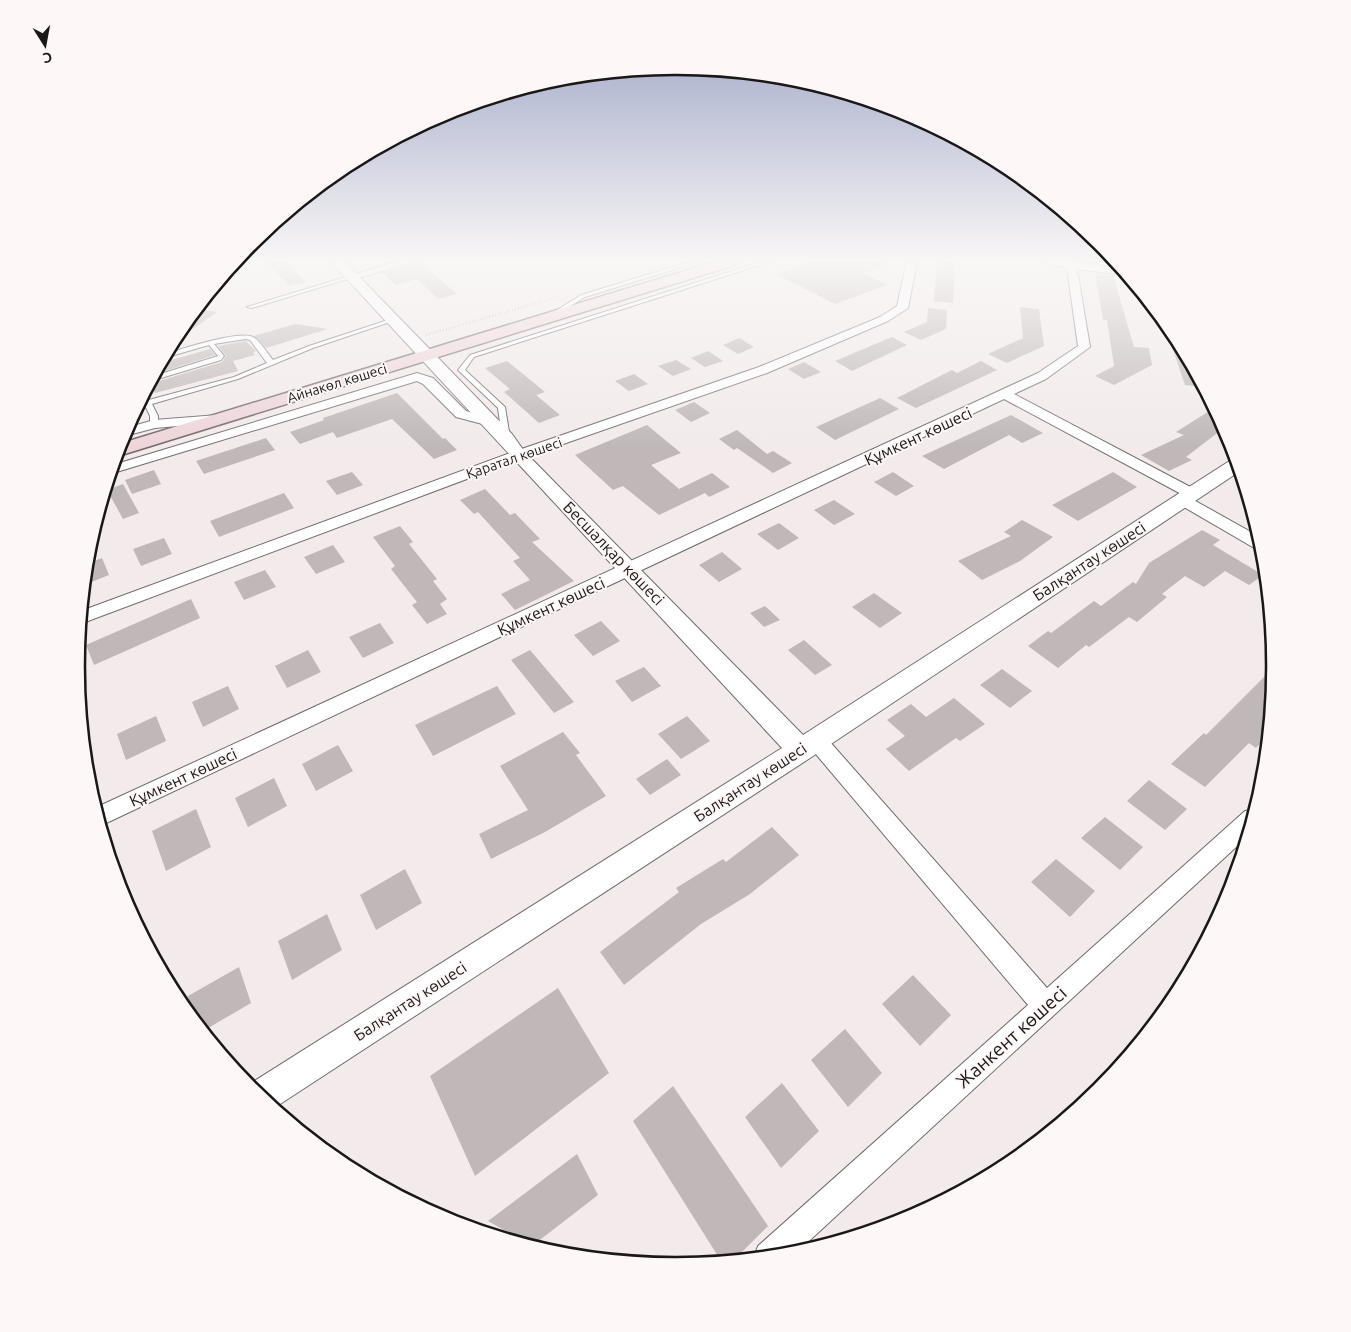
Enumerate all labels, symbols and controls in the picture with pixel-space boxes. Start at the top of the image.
north arrow [20,20,70,70]
text: С [42,49,53,66]
street label: Айнакөл көшесі [285,360,389,406]
street label: Құмкент көшесі [861,403,975,469]
street label: Қаратал көшесі [464,434,564,482]
street label: Бесшалқар көшесі [560,497,668,609]
street label: Балқантау көшесі [1029,518,1149,604]
street label: Құмкент көшесі [494,573,608,639]
street label: Балқантау көшесі [690,739,810,825]
street label: Құмкент көшесі [126,744,240,810]
street label: Балқантау көшесі [350,958,470,1044]
street label: Жанкент көшесі [951,982,1071,1092]

